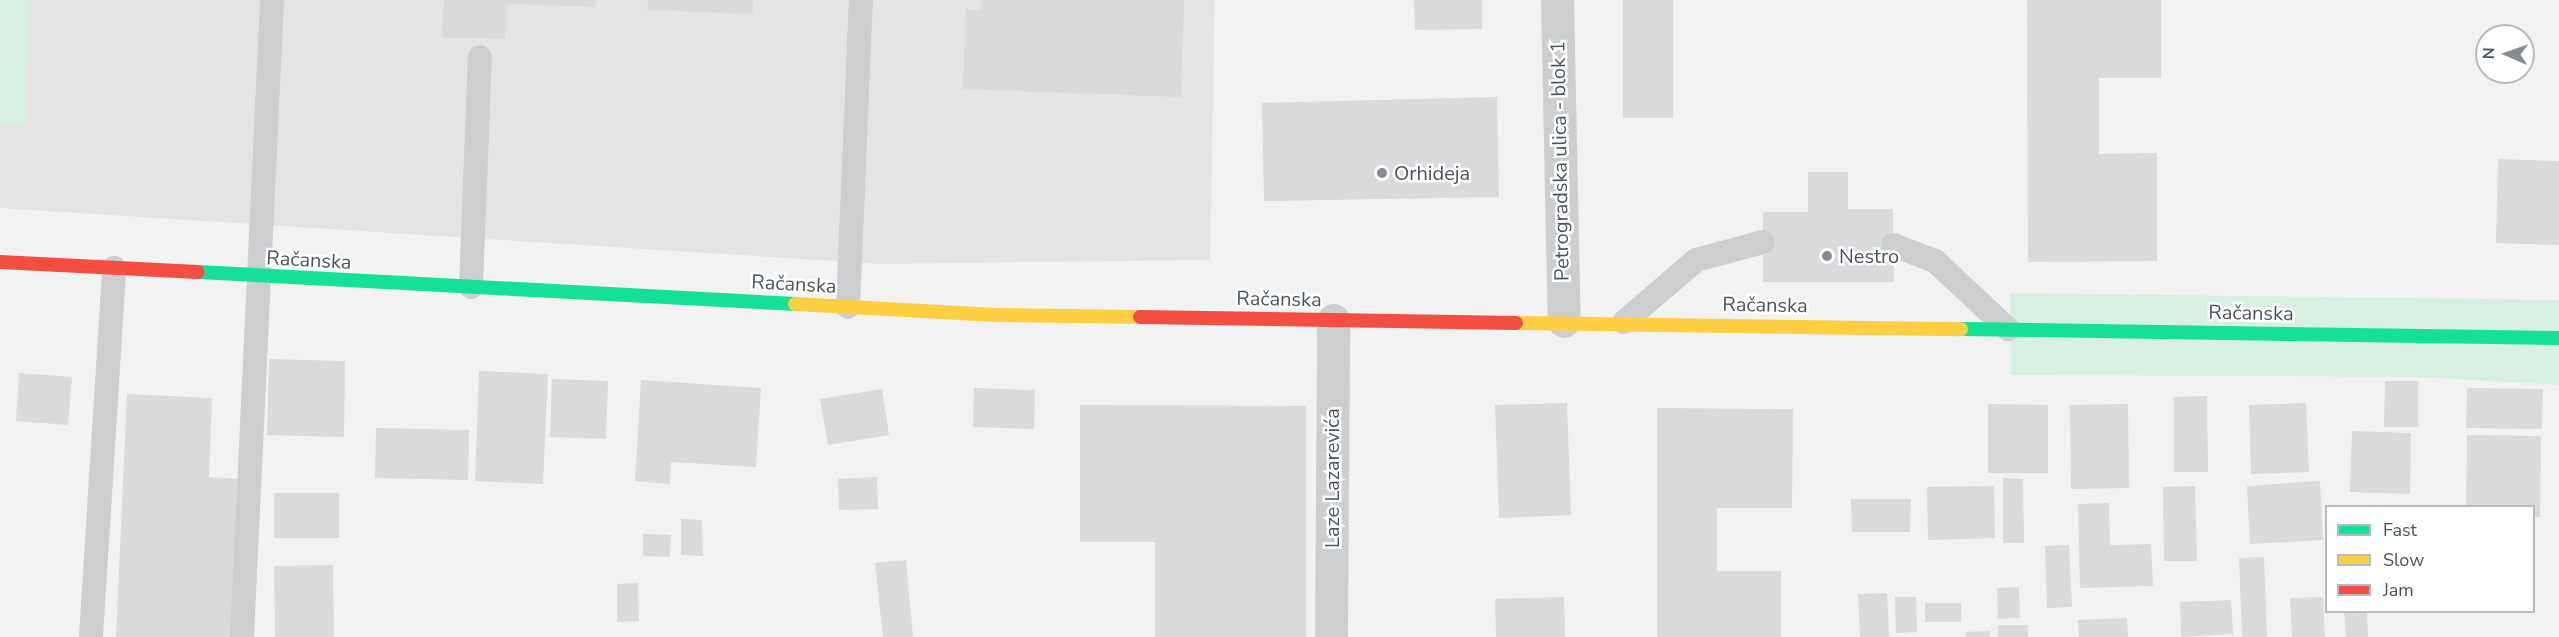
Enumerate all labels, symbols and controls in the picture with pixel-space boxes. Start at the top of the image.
north arrow [2475,24,2535,84]
street label: Petrogradska ulica - blok 1 [1546,41,1574,281]
text: N [2478,47,2500,60]
place label: Orhideja [1394,161,1470,185]
marker: Orhideja [1375,166,1389,180]
place label: Nestro [1839,244,1899,268]
street label: Račanska [266,246,352,274]
marker: Nestro [1820,249,1834,263]
street label: Račanska [751,270,837,298]
street label: Račanska [1236,286,1322,312]
street label: Račanska [1722,292,1808,318]
street label: Račanska [2208,300,2294,326]
street label: Laze Lazarevića [1320,408,1344,548]
legend [2325,505,2535,613]
text: Fast [2383,518,2417,542]
text: Slow [2383,548,2424,572]
text: Jam [2383,578,2414,602]

